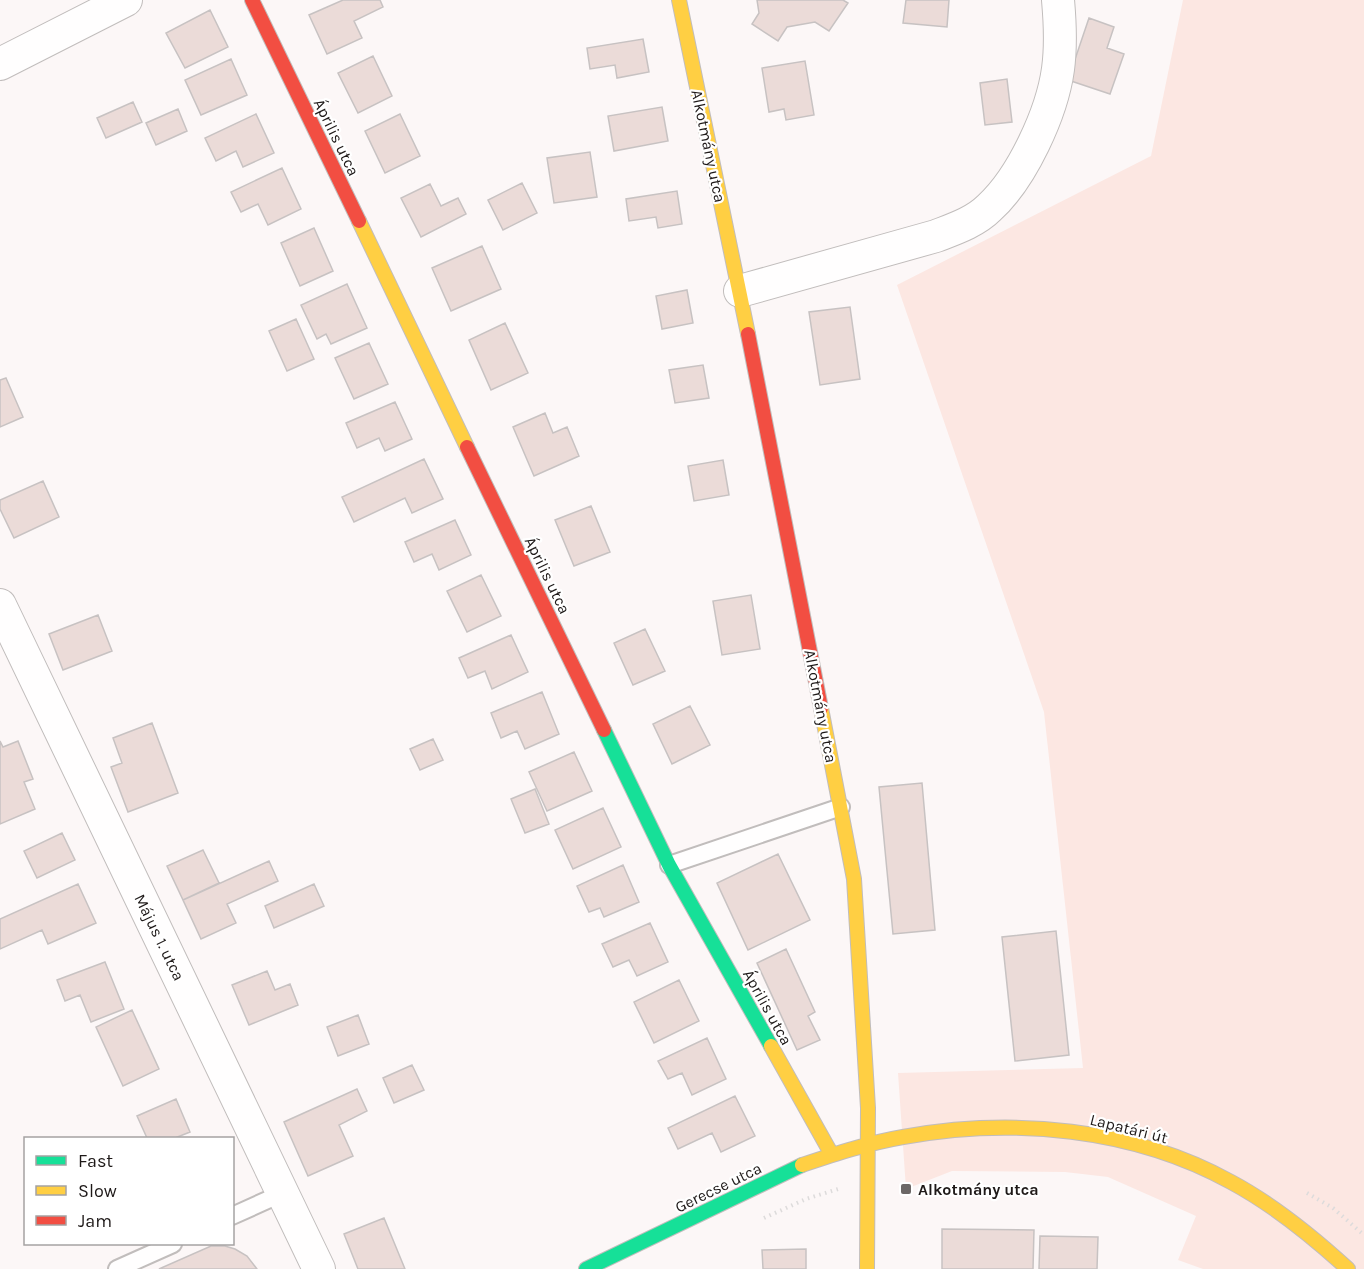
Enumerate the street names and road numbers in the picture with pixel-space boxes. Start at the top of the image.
street label: Alkotmány utca [687,88,730,204]
street label: Április utca [310,96,363,179]
street label: Április utca [521,534,574,617]
street label: Alkotmány utca [800,648,841,764]
street label: Május 1. utca [130,891,189,984]
street label: Április utca [739,966,796,1048]
street label: Lapatári út [1088,1110,1170,1147]
street label: Gerecse utca [672,1158,765,1217]

